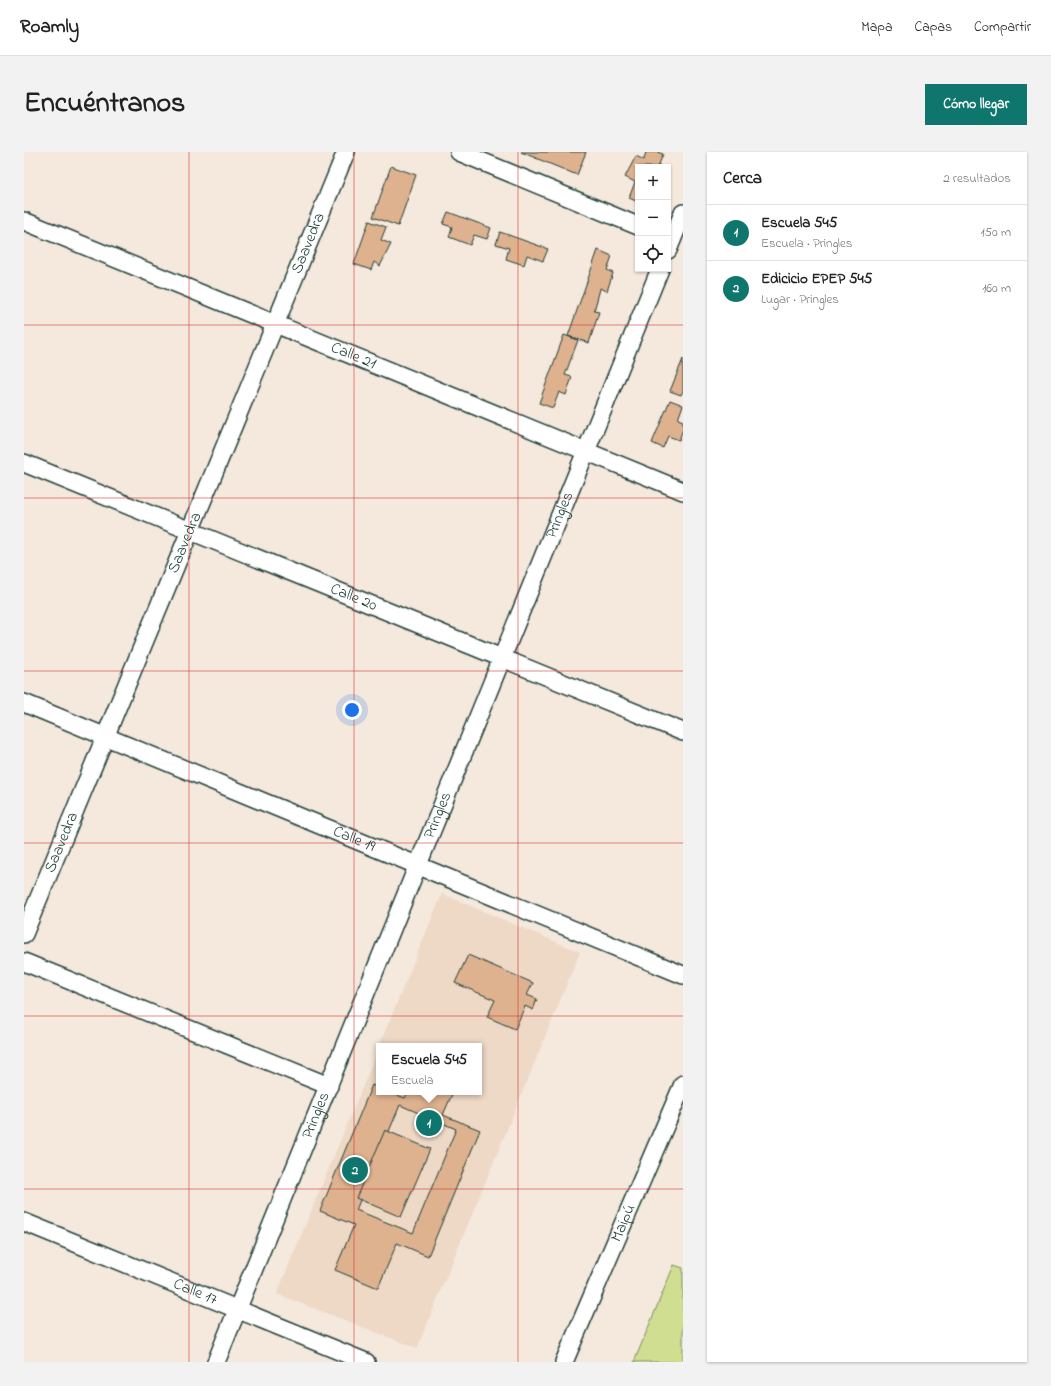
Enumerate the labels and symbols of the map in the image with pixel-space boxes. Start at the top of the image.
street label: Saavedra [285,209,332,277]
street label: Calle 21 [327,336,380,376]
street label: Pringles [540,488,580,542]
street label: Saavedra [162,509,208,577]
street label: Calle 20 [326,577,381,618]
your location [342,700,362,720]
street label: Pringles [418,788,458,842]
street label: Saavedra [38,808,85,877]
street label: Calle 19 [329,820,379,859]
street label: Pringles [296,1089,336,1143]
pin: 1 [416,1108,442,1138]
pin: 2 [342,1155,368,1185]
street label: Maipú [605,1200,642,1246]
street label: Calle 17 [170,1272,221,1312]

